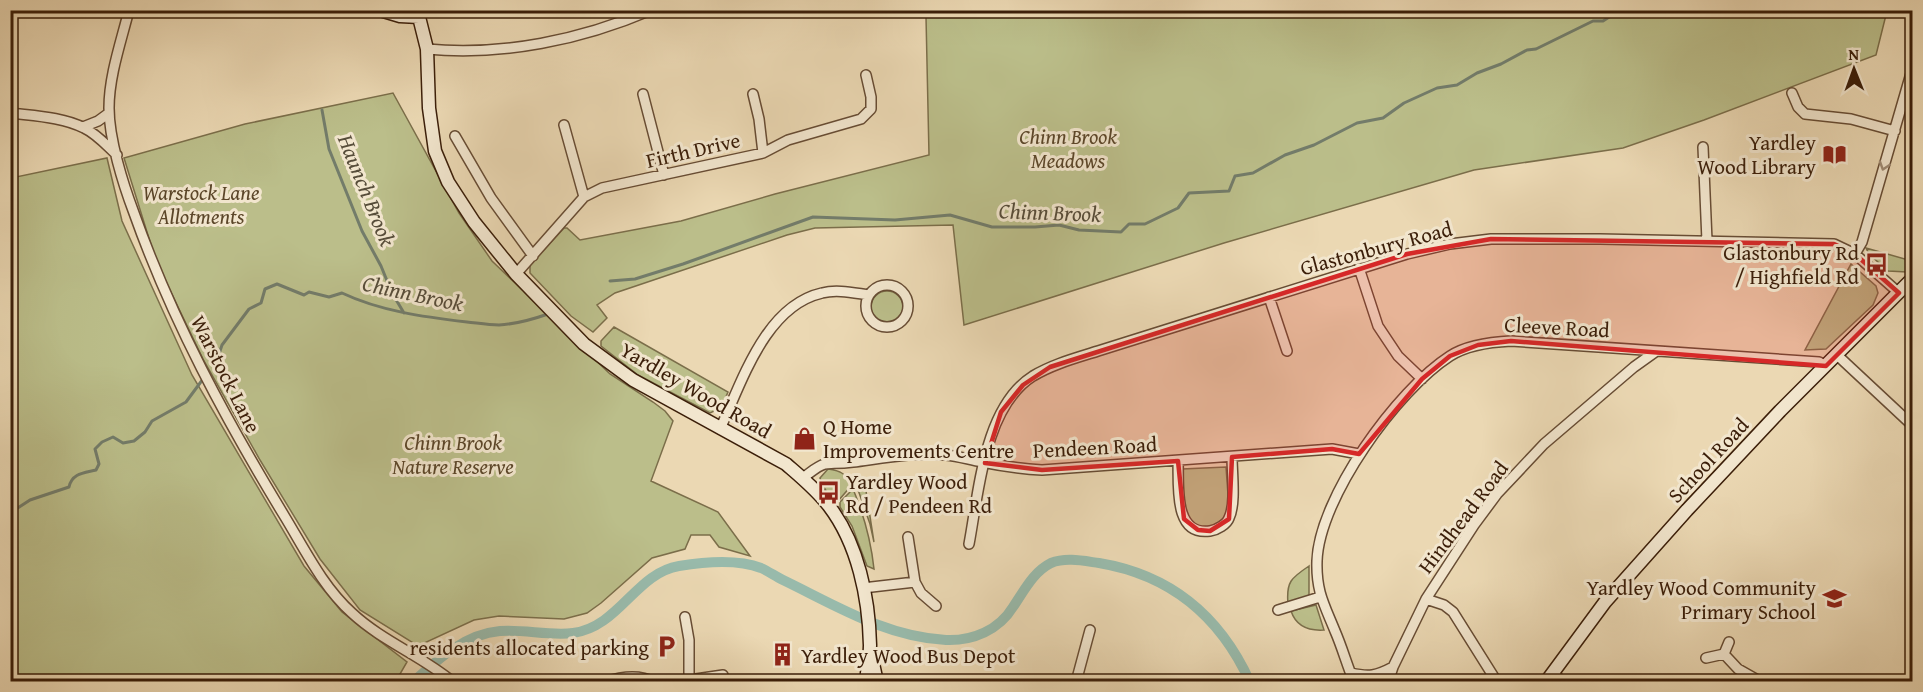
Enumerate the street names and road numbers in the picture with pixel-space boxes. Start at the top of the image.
street label: Firth Drive [643,124,743,176]
street label: Glastonbury Road [1296,213,1456,283]
street label: Cleeve Road [1504,309,1611,345]
street label: Warstock Lane [183,310,269,438]
street label: Yardley Wood Road [615,334,778,446]
street label: School Road [1660,410,1756,510]
street label: Pendeen Road [1032,428,1159,466]
street label: Hindhead Road [1410,453,1516,580]

